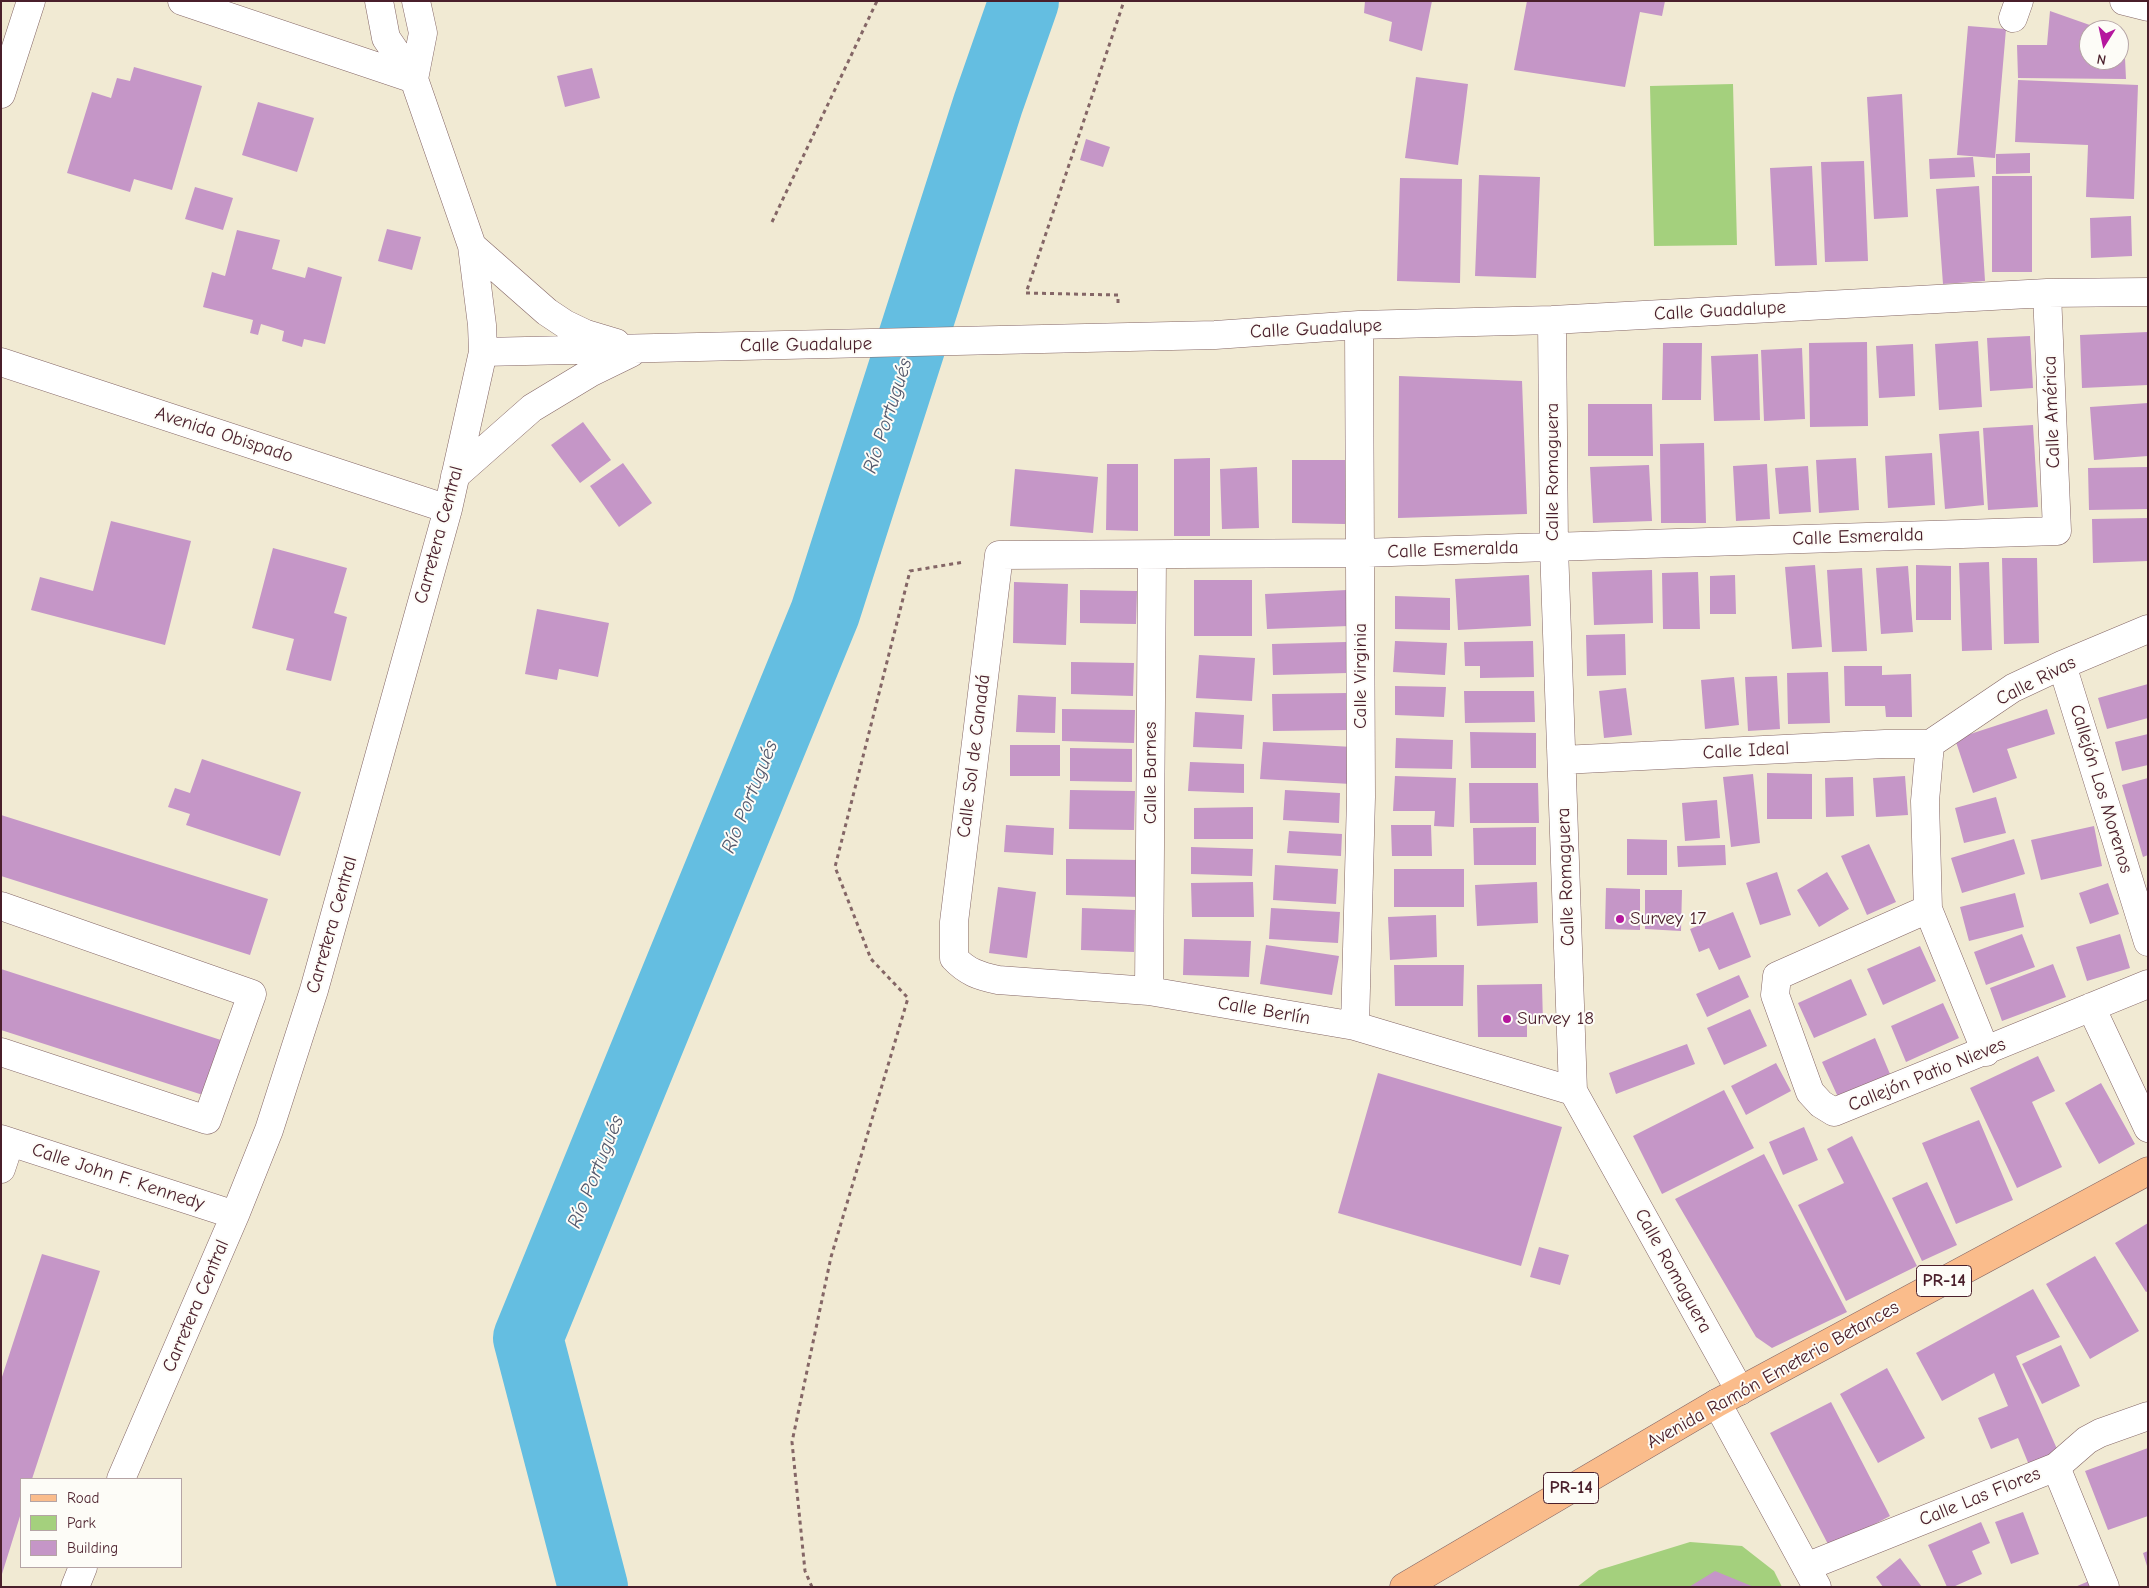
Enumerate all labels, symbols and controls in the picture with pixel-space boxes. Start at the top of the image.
north arrow [2079,20,2129,70]
text: N [2096,50,2107,68]
street label: Calle Guadalupe [1653,296,1787,326]
street label: Calle Guadalupe [1249,314,1383,344]
street label: Calle Guadalupe [740,332,872,358]
street label: Calle América [2039,355,2065,469]
water label: Río Portugués [858,356,918,476]
street label: Avenida Obispado [152,402,296,468]
street label: Calle Romaguera [1542,403,1564,541]
street label: Carretera Central [410,464,468,606]
street label: Calle Esmeralda [1792,523,1924,551]
street label: Calle Esmeralda [1387,536,1519,564]
street label: Calle Virginia [1350,623,1372,729]
street label: Calle Rivas [1992,651,2080,711]
street label: Calle Sol de Canadá [953,673,995,839]
street label: Callejón Los Morenos [2065,702,2137,876]
street label: Calle Barnes [1140,722,1162,824]
water label: Río Portugués [717,737,783,857]
street label: Calle Ideal [1702,737,1790,765]
street label: Calle Romaguera [1552,807,1580,947]
street label: Carretera Central [302,854,362,996]
place label: Survey 17 [1630,908,1706,930]
marker: Survey 17 [1614,913,1626,925]
street label: Calle Berlín [1216,992,1312,1030]
place label: Survey 18 [1517,1008,1594,1030]
marker: Survey 18 [1501,1013,1513,1025]
street label: Callejón Patio Nieves [1845,1033,2009,1117]
water label: Río Portugués [563,1112,629,1232]
street label: Calle John F. Kennedy [29,1138,207,1216]
street label: Calle Romaguera [1629,1205,1717,1337]
street label: Carretera Central [158,1236,234,1376]
road number: PR-14 [1916,1266,1972,1296]
street label: Avenida Ramón Emeterio Betances [1643,1296,1903,1454]
street label: Calle Las Flores [1916,1462,2044,1532]
road number: PR-14 [1544,1472,1598,1504]
legend [20,1478,182,1568]
text: Road [67,1489,99,1507]
text: Park [67,1514,96,1532]
text: Building [67,1539,118,1557]

